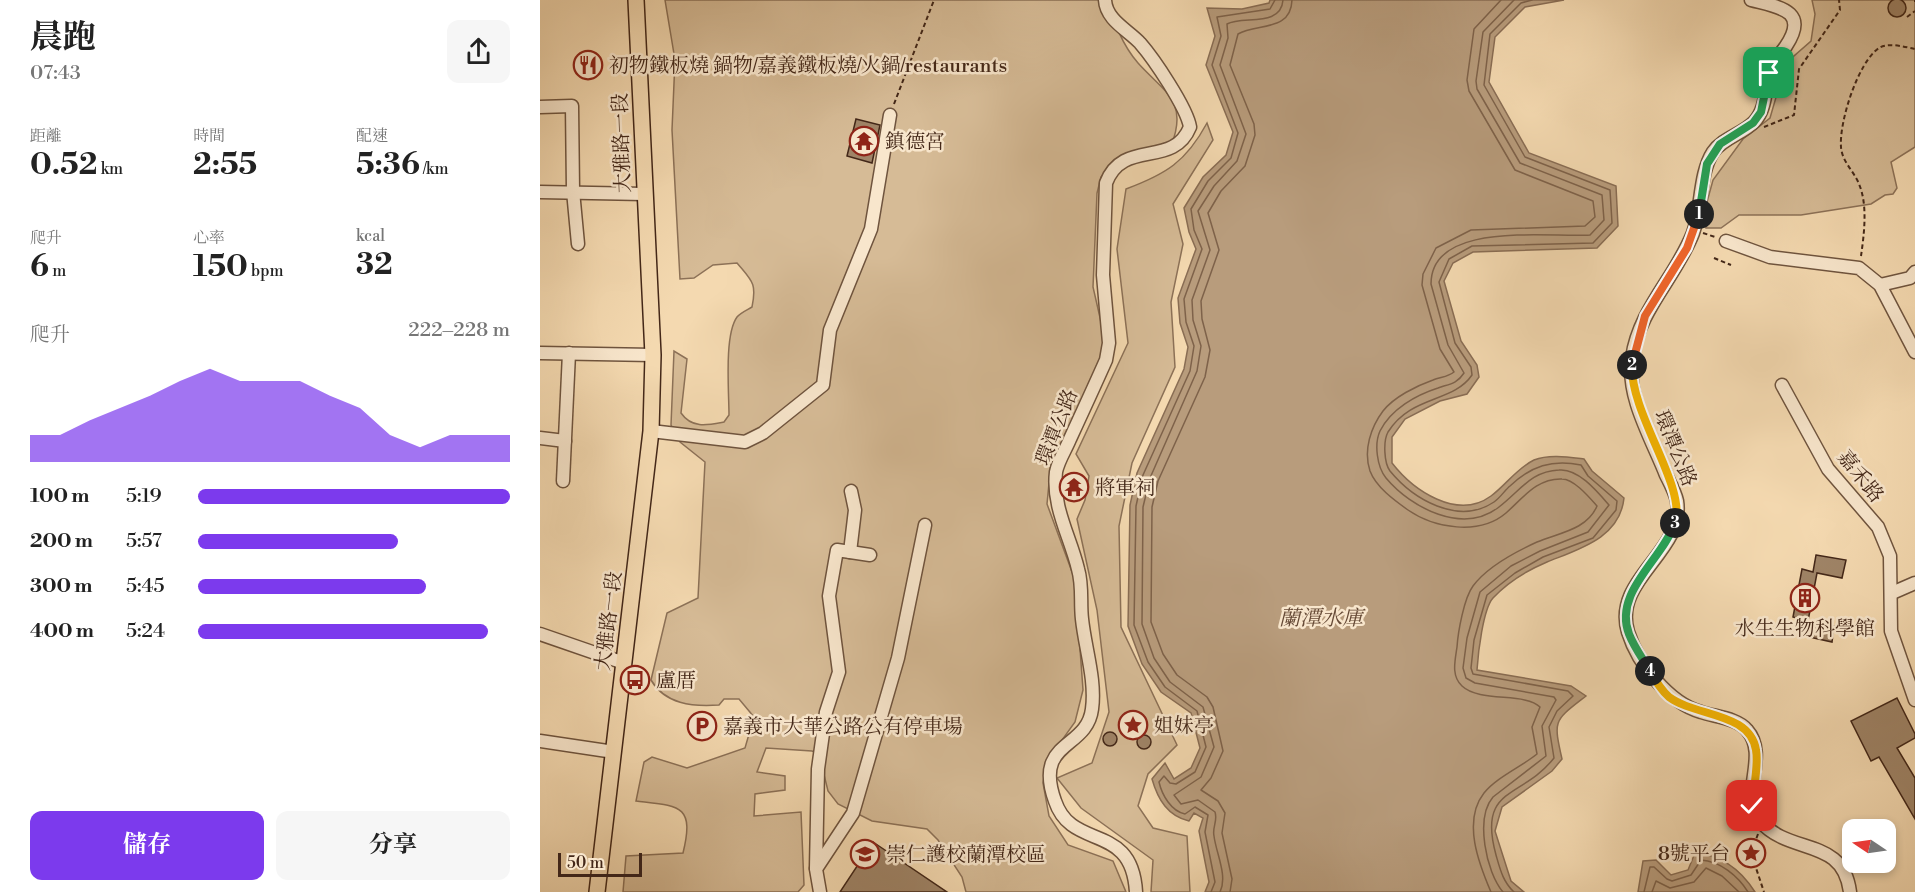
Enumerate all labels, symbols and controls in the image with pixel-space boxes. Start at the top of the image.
text: 晨跑 [30,18,96,59]
button: share [447,20,510,83]
pin [1743,47,1794,98]
restaurant icon: 初物鐵板燒 鍋物/嘉義鐵板燒/火鍋/restaurants [572,49,604,81]
place label: 初物鐵板燒 鍋物/嘉義鐵板燒/火鍋/restaurants [609,54,1007,79]
icon: arrive [1752,56,1785,89]
text: 07:43 [30,61,81,86]
street label: 大雅路一段 [608,93,637,193]
temple icon: 鎮德宮 [848,125,880,157]
text: 距離 [30,126,62,146]
text: 時間 [193,126,225,146]
text: 配速 [356,126,388,146]
place label: 鎮德宮 [885,130,945,155]
text: 0.52 [30,146,97,184]
text: 2:55 [193,146,257,184]
text: 5:36 [356,146,420,184]
text: km [97,159,123,179]
text: /km [420,159,449,179]
pin: 1 [1684,199,1714,229]
text: 1 [1695,204,1703,224]
text: kcal [356,226,385,246]
text: 爬升 [30,228,62,248]
text: 心率 [193,228,225,248]
text: 32 [356,246,393,284]
text: 6 [30,248,49,286]
text: 150 [193,248,248,286]
text: m [49,261,66,281]
text: bpm [248,261,284,281]
text: 222–228 m [408,318,510,343]
text: 爬升 [30,323,70,348]
pin: 2 [1617,350,1647,380]
text: 2 [1627,355,1637,375]
street label: 環潭公路 [1031,386,1084,469]
street label: 環潭公路 [1648,407,1701,490]
street label: 嘉禾路 [1831,446,1888,508]
temple icon: 將軍祠 [1058,471,1090,503]
place label: 將軍祠 [1095,476,1155,501]
text: 100 m [30,484,89,509]
text: 5:19 [126,484,162,509]
pin: 3 [1660,508,1690,538]
text: 3 [1670,513,1680,533]
text: 200 m [30,529,93,554]
text: 5:57 [126,529,162,554]
street label: 大雅路一段 [591,570,628,672]
text: 300 m [30,574,93,599]
text: 5:45 [126,574,164,599]
building icon: 水生生物科學館 [1789,582,1821,614]
water label: 蘭潭水庫 [1279,606,1366,632]
place label: 水生生物科學館 [1735,617,1875,642]
text: 400 m [30,619,94,644]
text: 5:24 [126,619,165,644]
pin: 4 [1635,656,1665,686]
text: 4 [1645,661,1655,681]
bus stop icon: 盧厝 [619,664,651,696]
place label: 盧厝 [656,669,696,694]
place icon: 姐妹亭 [1117,709,1149,741]
parking icon: 嘉義市大華公路公有停車場 [686,710,718,742]
place label: 姐妹亭 [1154,714,1214,739]
place label: 嘉義市大華公路公有停車場 [723,715,963,740]
pin [1726,780,1777,831]
icon: check [1735,789,1768,822]
button: 儲存 [30,811,264,880]
button: 分享 [276,811,510,880]
north arrow [1842,819,1896,873]
map controls [1842,819,1896,873]
place icon: 8號平台 [1735,837,1767,869]
school or university icon: 崇仁護校蘭潭校區 [849,838,881,870]
place label: 8號平台 [1658,842,1730,867]
place label: 崇仁護校蘭潭校區 [886,843,1046,868]
scale bar [558,850,642,878]
text: 50 m [567,853,604,873]

